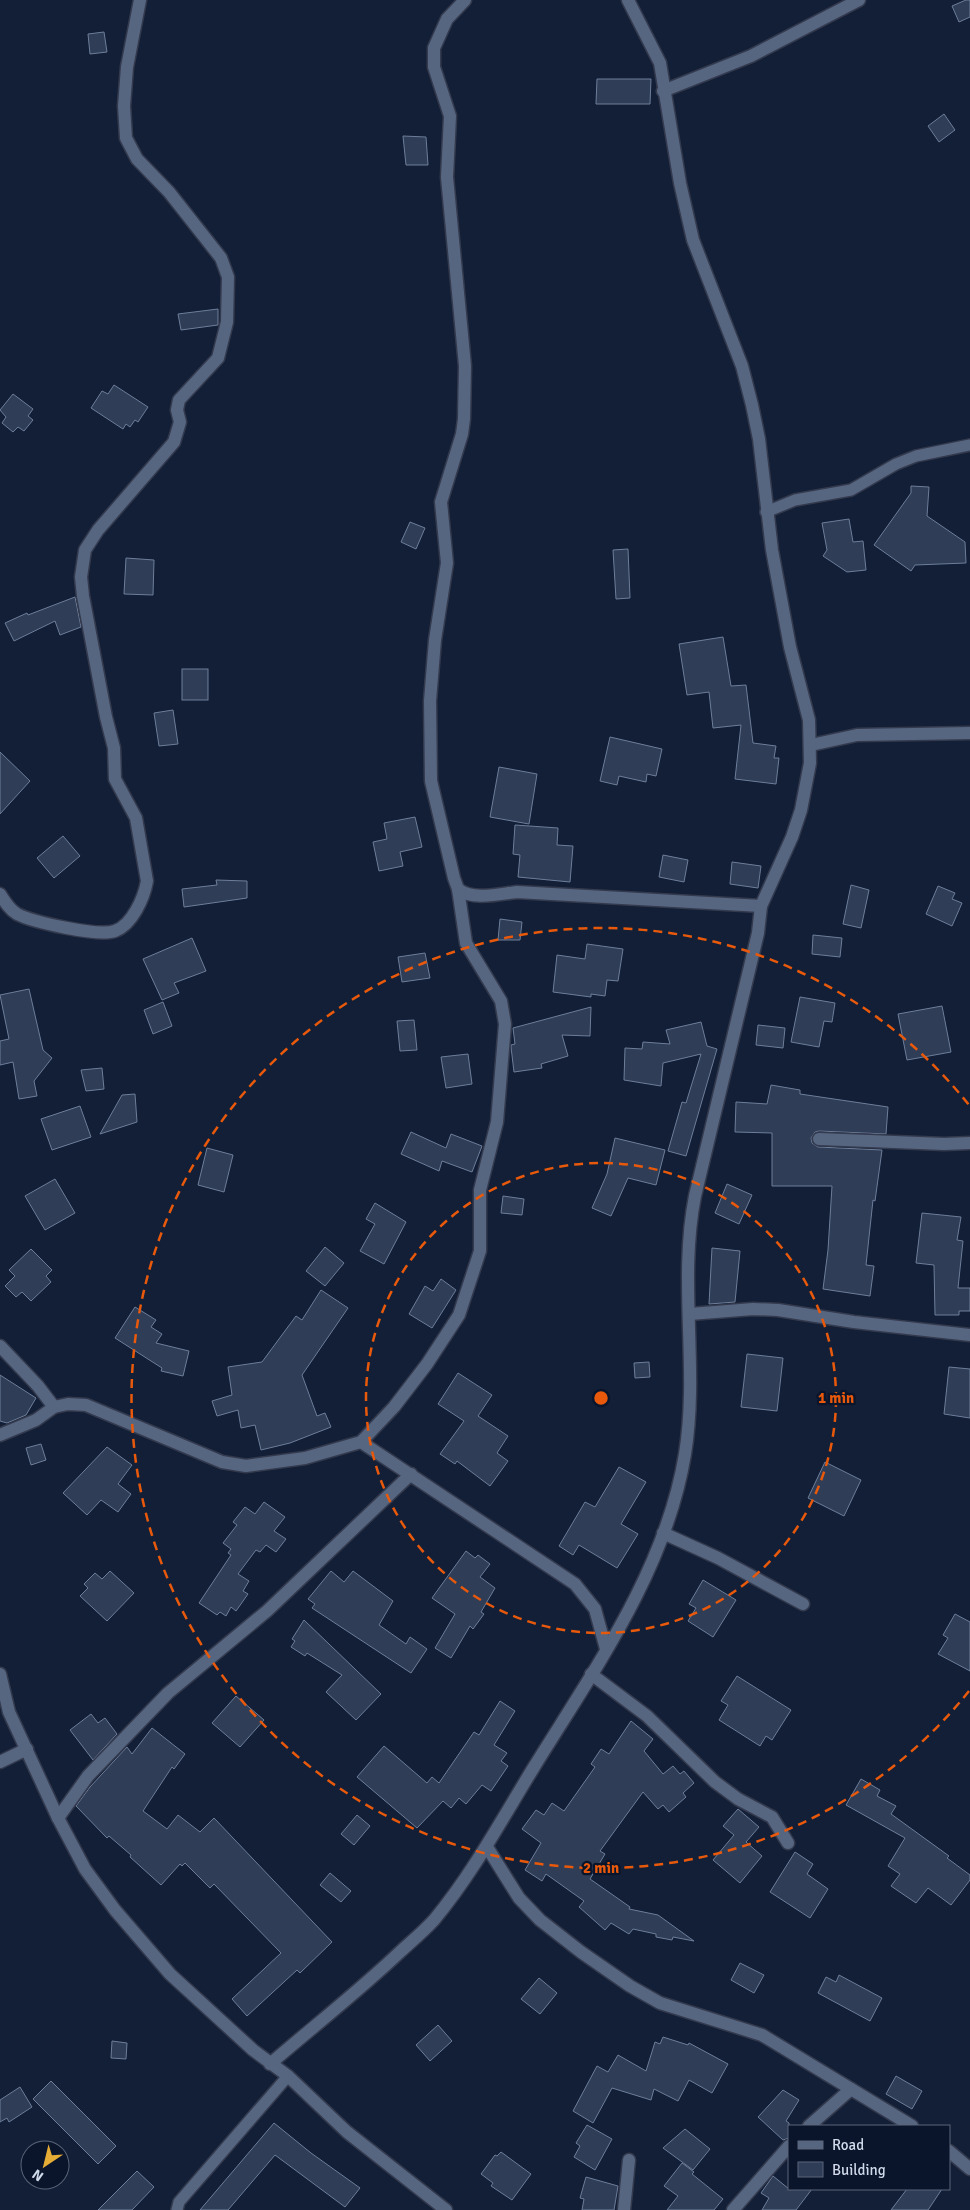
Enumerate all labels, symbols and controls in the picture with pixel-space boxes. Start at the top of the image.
centre of rings [592,1389,610,1407]
text: 1 min [818,1389,854,1407]
text: 2 min [583,1859,619,1877]
legend [788,2125,950,2190]
text: Road [832,2136,864,2154]
north arrow [20,2140,70,2190]
text: Building [832,2161,886,2179]
text: N [29,2165,47,2185]

